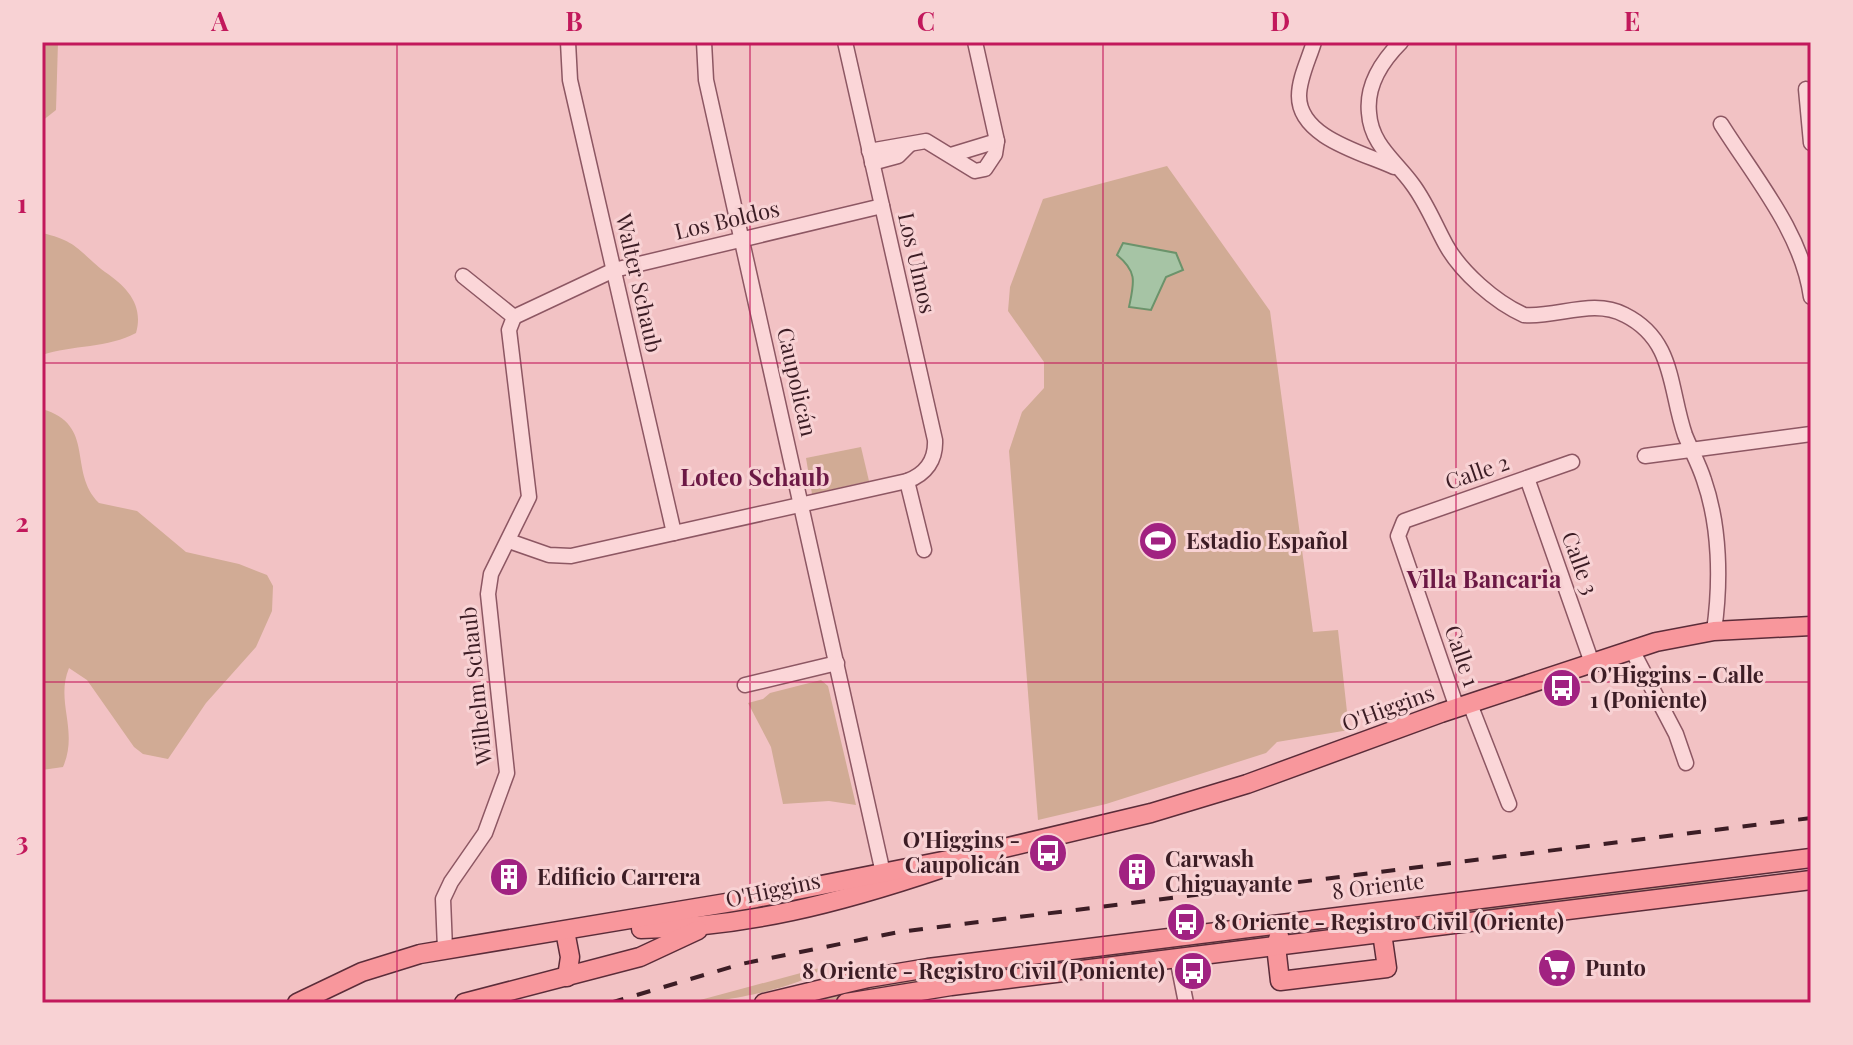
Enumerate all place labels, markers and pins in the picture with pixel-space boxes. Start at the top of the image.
sports icon: Estadio Español [1137,520,1179,562]
place label: Estadio Español [1186,525,1348,555]
place label: O'Higgins - Calle 1 (Poniente) [1590,659,1764,714]
bus stop icon: O'Higgins - Calle 1 (Poniente) [1541,667,1583,709]
place label: O'Higgins - Caupolicán [903,824,1020,879]
bus stop icon: O'Higgins - Caupolicán [1027,832,1069,874]
place label: Carwash Chiguayante [1165,843,1292,898]
building icon: Carwash Chiguayante [1116,851,1158,893]
building icon: Edificio Carrera [488,856,530,898]
place label: Edificio Carrera [537,861,701,891]
bus stop icon: 8 Oriente - Registro Civil (Oriente) [1165,901,1207,943]
place label: 8 Oriente - Registro Civil (Oriente) [1214,906,1564,936]
supermarket icon: Punto [1536,947,1578,989]
bus stop icon: 8 Oriente - Registro Civil (Poniente) [1172,950,1214,992]
place label: Punto [1585,952,1646,982]
place label: 8 Oriente - Registro Civil (Poniente) [802,955,1165,985]

